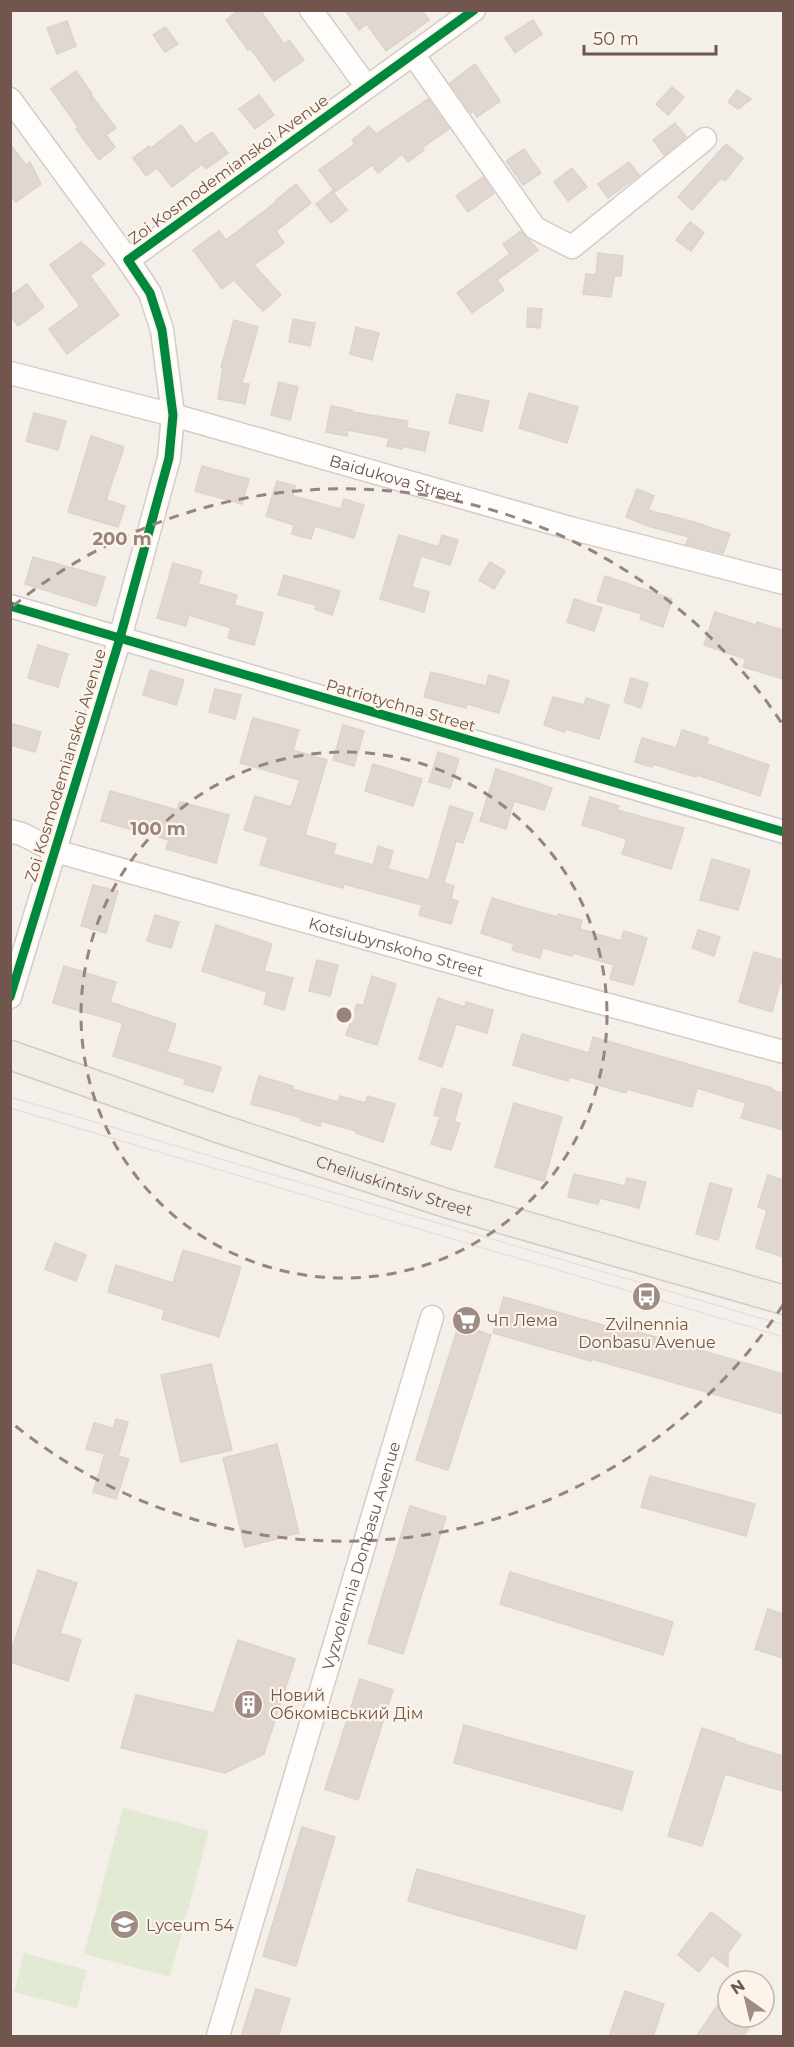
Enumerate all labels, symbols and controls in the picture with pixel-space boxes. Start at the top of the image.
scale bar [584,18,716,56]
text: 50 m [593,28,639,50]
street label: Zoi Kosmodemianskoi Avenue [125,90,332,248]
street label: Baidukova Street [327,451,465,507]
text: 200 m [92,528,152,550]
street label: Zoi Kosmodemianskoi Avenue [21,646,110,884]
street label: Patriotychna Street [324,675,478,736]
text: 100 m [130,818,186,840]
street label: Kotsiubynskoho Street [306,914,486,981]
centre of rings [334,1005,354,1025]
street label: Cheliuskintsiv Street [313,1152,475,1220]
bus stop icon: Zvilnennia Donbasu Avenue [631,1280,663,1312]
supermarket icon: Чп Лема [450,1304,482,1336]
place label: Чп Лема [487,1311,558,1330]
place label: Zvilnennia Donbasu Avenue [578,1315,716,1352]
street label: Vyzvolennia Donbasu Avenue [318,1439,404,1672]
place label: Новий Обкомівський Дім [270,1686,423,1723]
building icon: Новий Обкомівський Дім [233,1688,265,1720]
school or university icon: Lyceum 54 [109,1909,141,1941]
place label: Lyceum 54 [146,1916,234,1935]
north arrow [716,1969,776,2029]
text: N [727,1975,749,1998]

